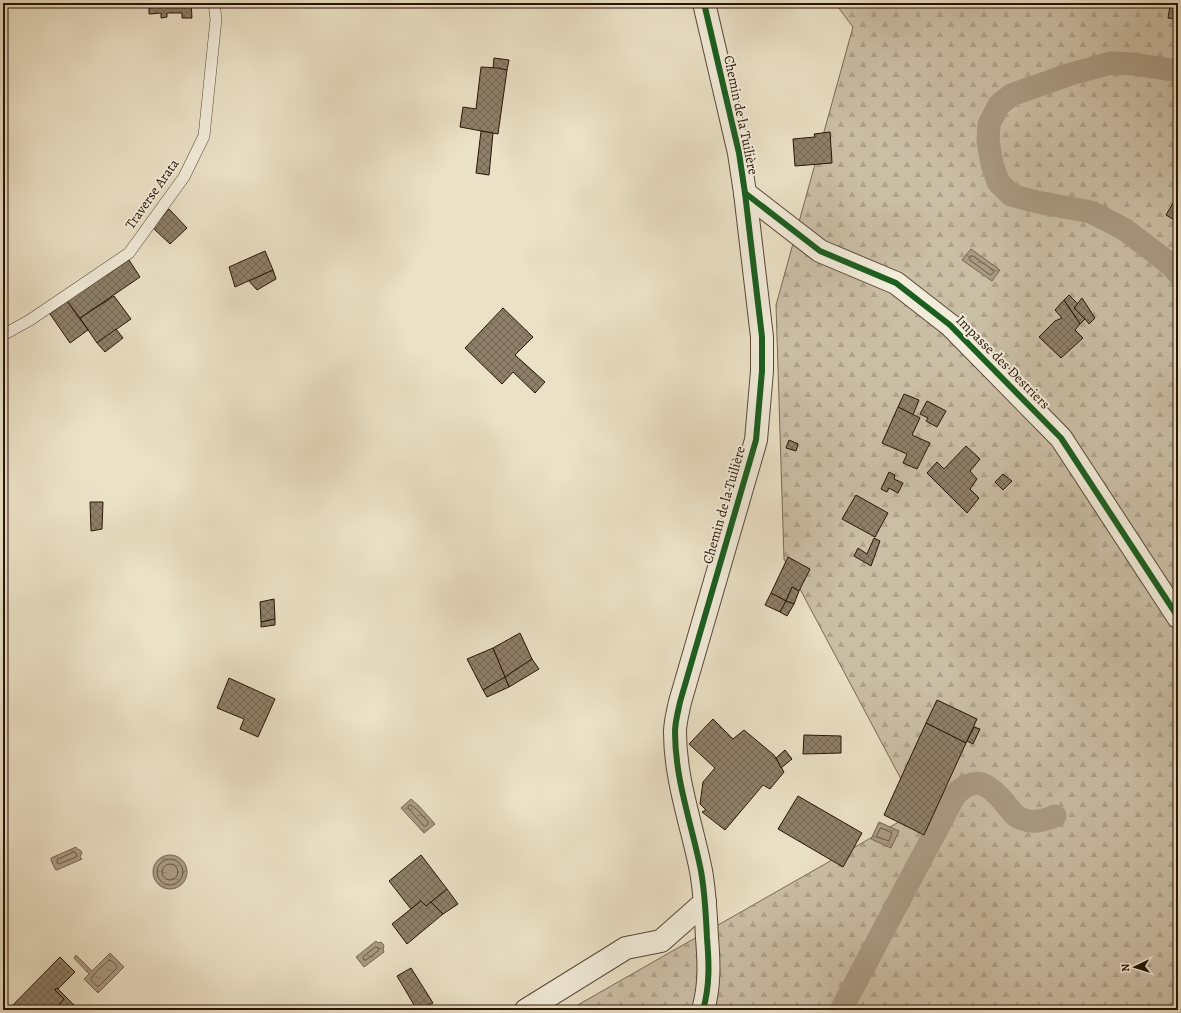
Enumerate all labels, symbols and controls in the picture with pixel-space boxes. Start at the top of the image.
street label: Chemin de la Tuilière [719,54,763,176]
street label: Traverse Arata [121,155,184,233]
street label: Impasse des Destriers [952,311,1054,413]
street label: Chemin de la Tuilière [698,444,750,566]
north arrow [1115,947,1155,987]
text: N [1118,963,1133,972]

